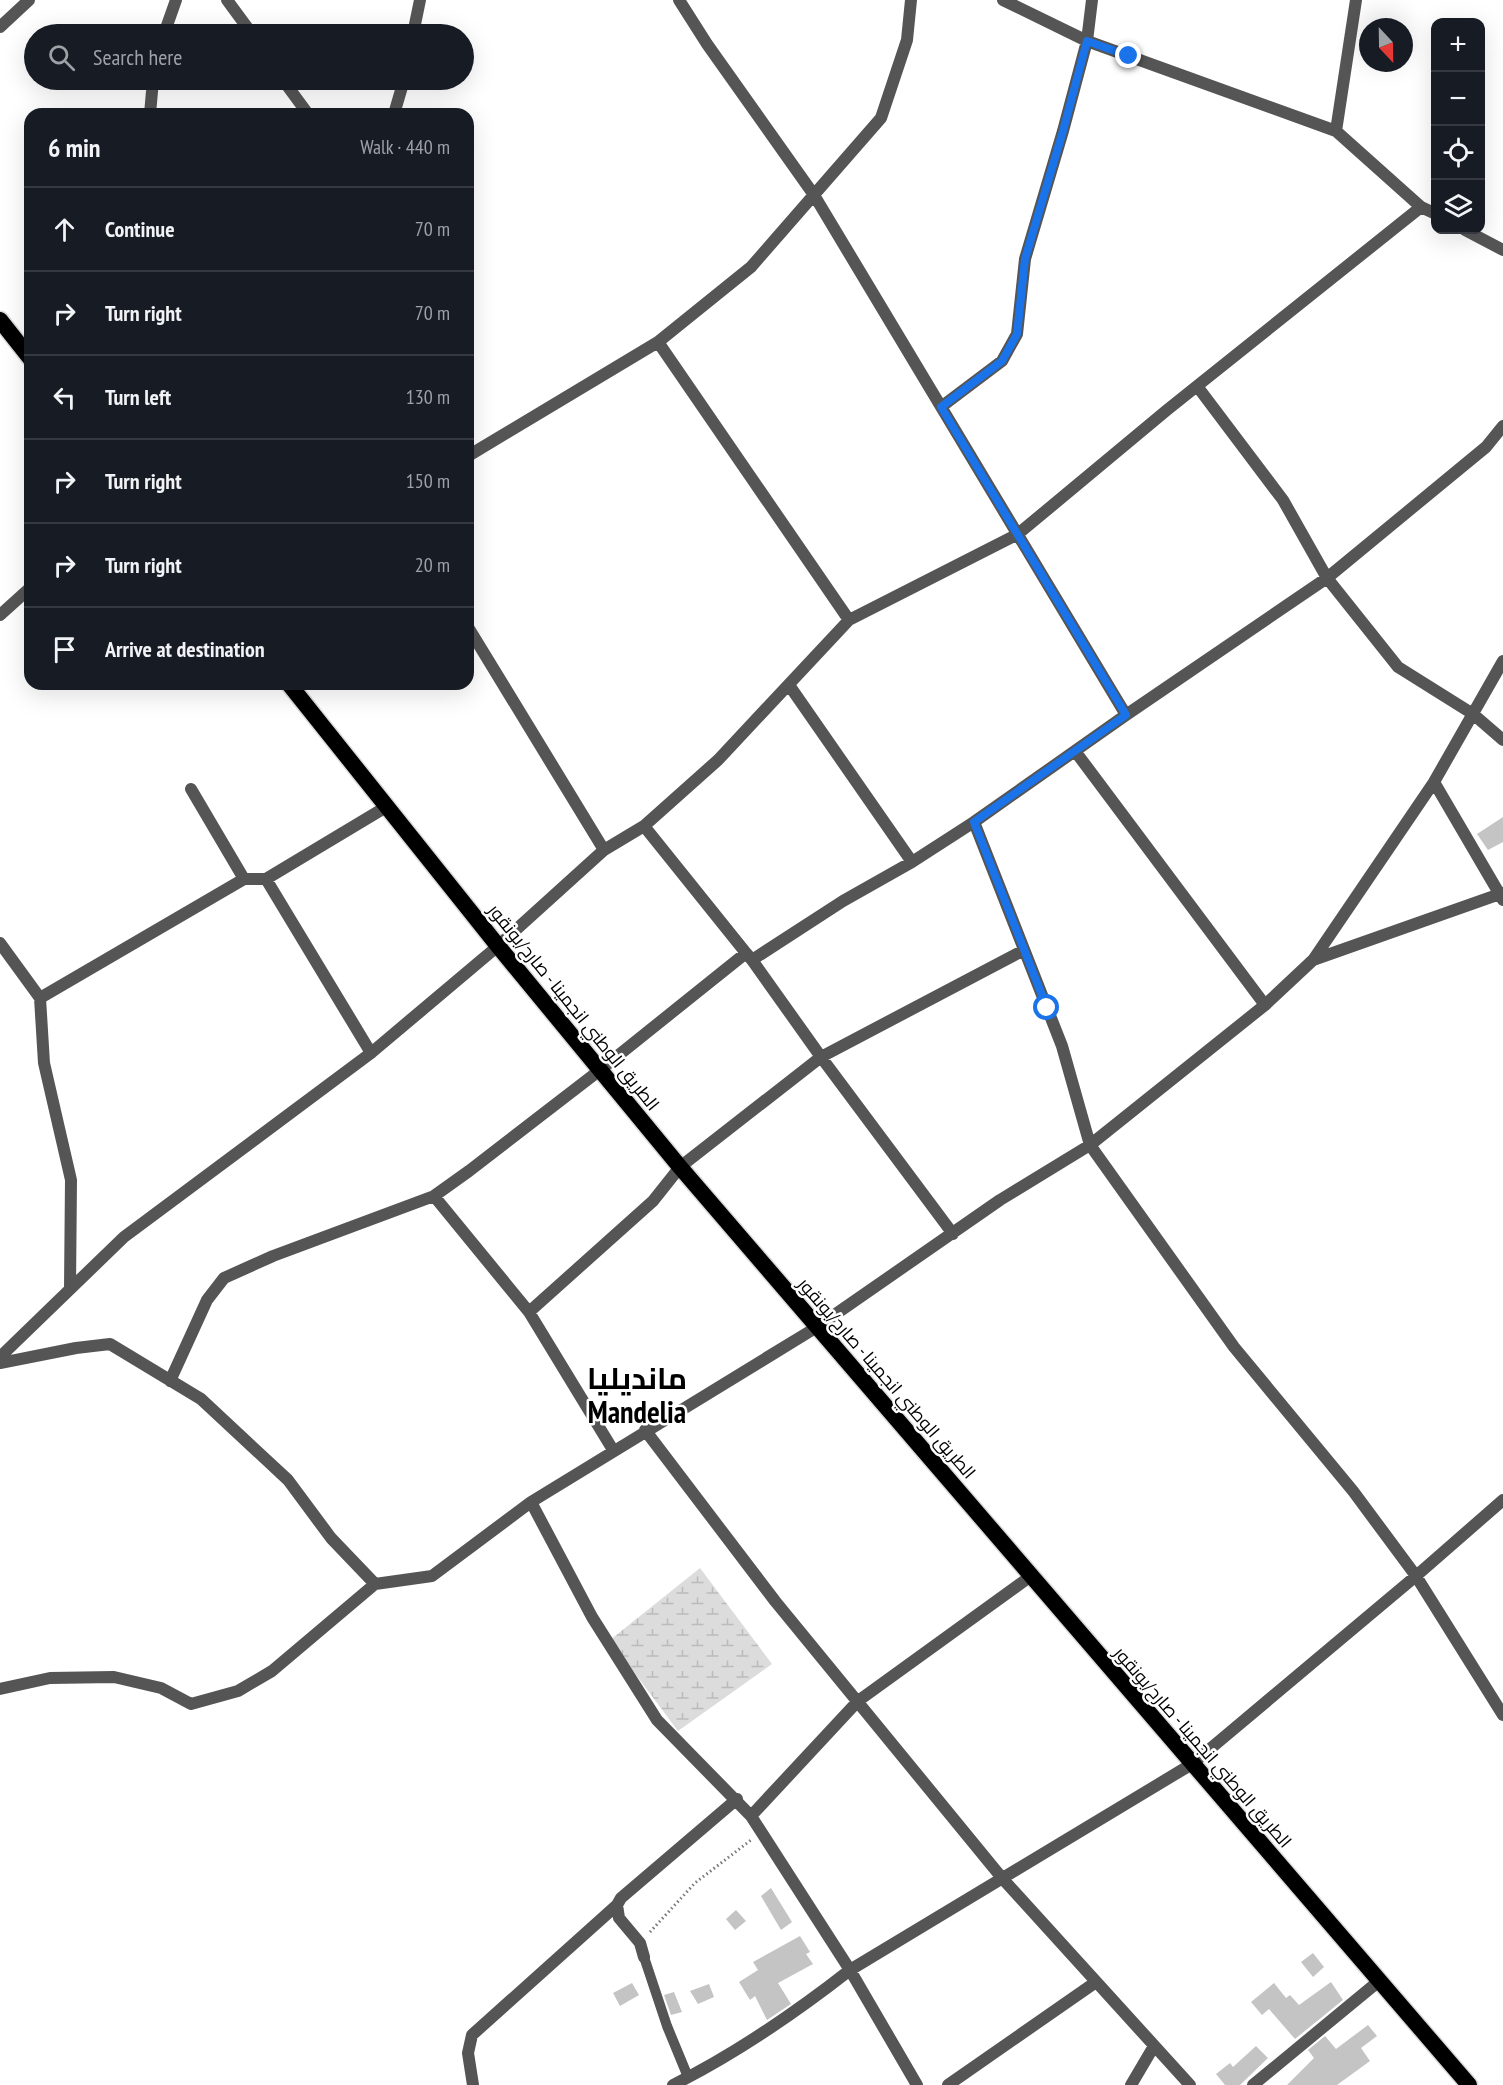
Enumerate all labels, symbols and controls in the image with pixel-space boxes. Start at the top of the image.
north arrow [1359,18,1413,72]
map controls [1431,18,1485,234]
button: + [1431,18,1485,72]
search box [24,24,474,90]
icon: search [45,41,78,74]
route end [1115,42,1141,68]
text: Search here [93,43,182,71]
button: − [1431,72,1485,126]
button: locate [1431,126,1485,180]
text: 6 min [48,131,101,164]
text: Walk · 440 m [360,134,450,160]
button: layers [1431,180,1485,234]
icon: ahead [48,213,81,246]
text: Continue [105,215,175,243]
text: 70 m [415,216,450,242]
icon: right [48,297,81,330]
text: Turn right [105,299,182,327]
text: 70 m [415,300,450,326]
icon: left [48,381,81,414]
text: Turn left [105,383,171,411]
text: 130 m [406,384,450,410]
icon: right [48,465,81,498]
text: Turn right [105,467,182,495]
text: 150 m [406,468,450,494]
icon: right [48,549,81,582]
text: Turn right [105,551,182,579]
text: 20 m [415,552,450,578]
icon: arrive [48,633,81,666]
text: Arrive at destination [105,635,265,663]
street label: الطريق الوطني انجمينا - صارح/بونقور [480,898,665,1117]
route start [1033,994,1059,1020]
street label: الطريق الوطني انجمينا - صارح/بونقور [790,1272,981,1485]
district label: مانديليا Mandelia [587,1358,687,1431]
street label: الطريق الوطني انجمينا - صارح/بونقور [1106,1641,1297,1854]

